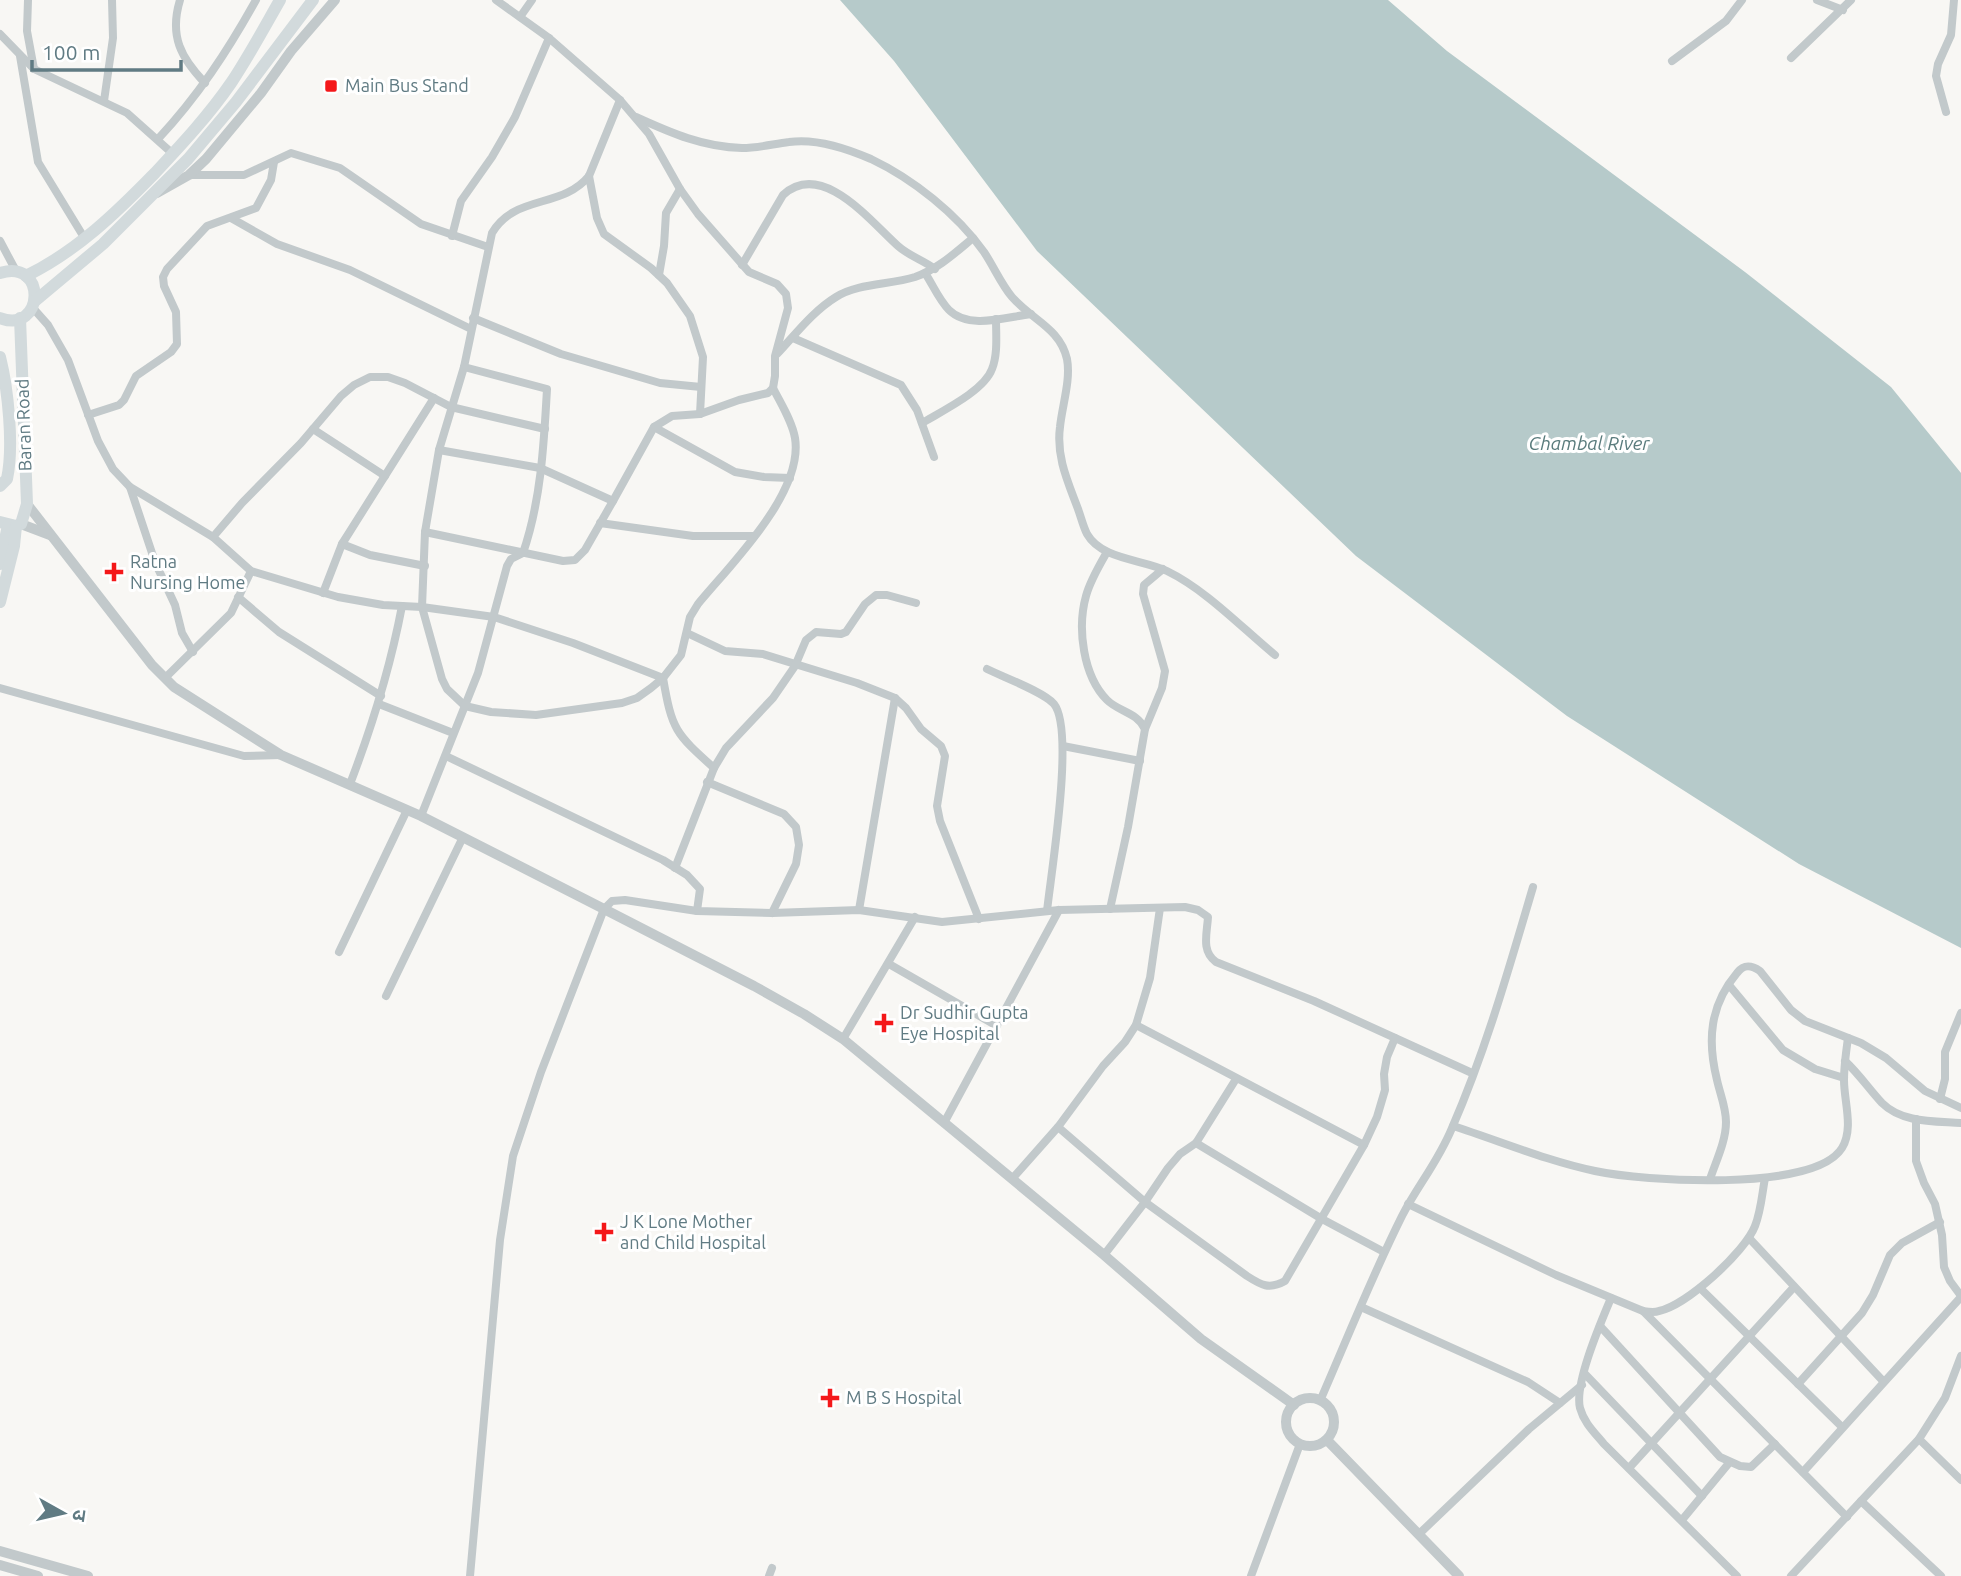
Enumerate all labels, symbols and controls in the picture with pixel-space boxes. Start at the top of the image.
scale bar [32,28,180,72]
text: 100 m [42,40,100,64]
place label: Main Bus Stand [345,75,469,95]
marker: Main Bus Stand [323,78,339,94]
street label: Baran Road [11,378,35,472]
water label: Chambal River [1528,432,1650,454]
place label: Ratna Nursing Home [130,551,245,592]
marker: Ratna Nursing Home [104,562,124,582]
place label: Dr Sudhir Gupta Eye Hospital [900,1002,1029,1043]
marker: Dr Sudhir Gupta Eye Hospital [874,1013,894,1033]
place label: J K Lone Mother and Child Hospital [620,1211,766,1252]
marker: J K Lone Mother and Child Hospital [594,1222,614,1242]
place label: M B S Hospital [846,1387,962,1407]
marker: M B S Hospital [820,1388,840,1408]
north arrow [28,1478,98,1548]
text: उ [68,1508,92,1523]

